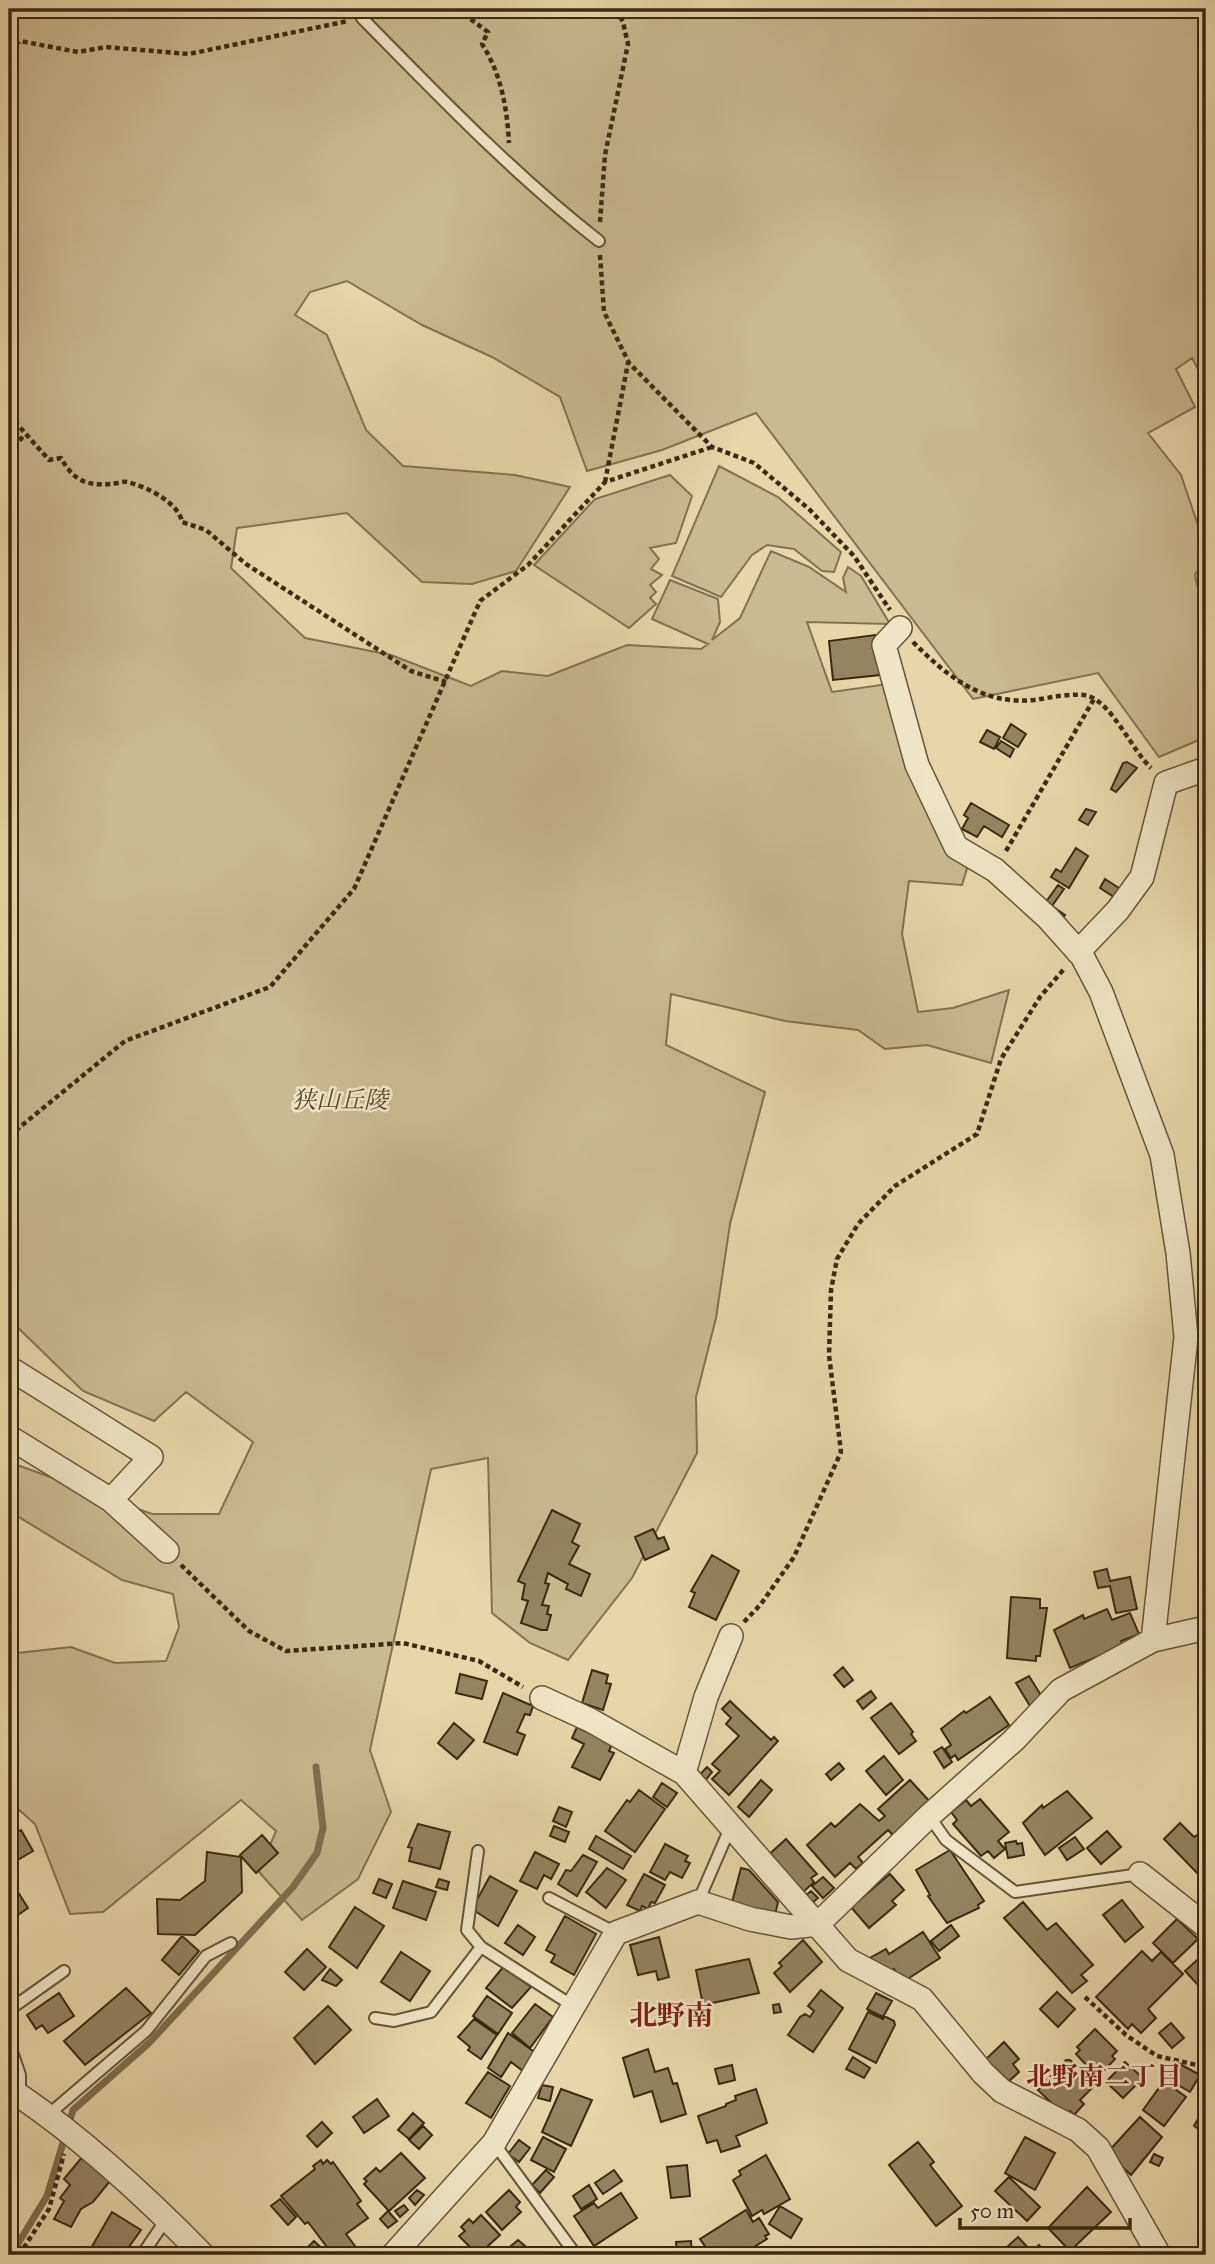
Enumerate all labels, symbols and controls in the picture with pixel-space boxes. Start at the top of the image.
park label: 狭山丘陵 [292,1085,391,1115]
district label: 北野南 [629,1998,713,2033]
district label: 北野南二丁目 [1026,2060,1182,2092]
scale bar [960,2187,1129,2231]
text: 50 m [970,2198,1015,2224]

